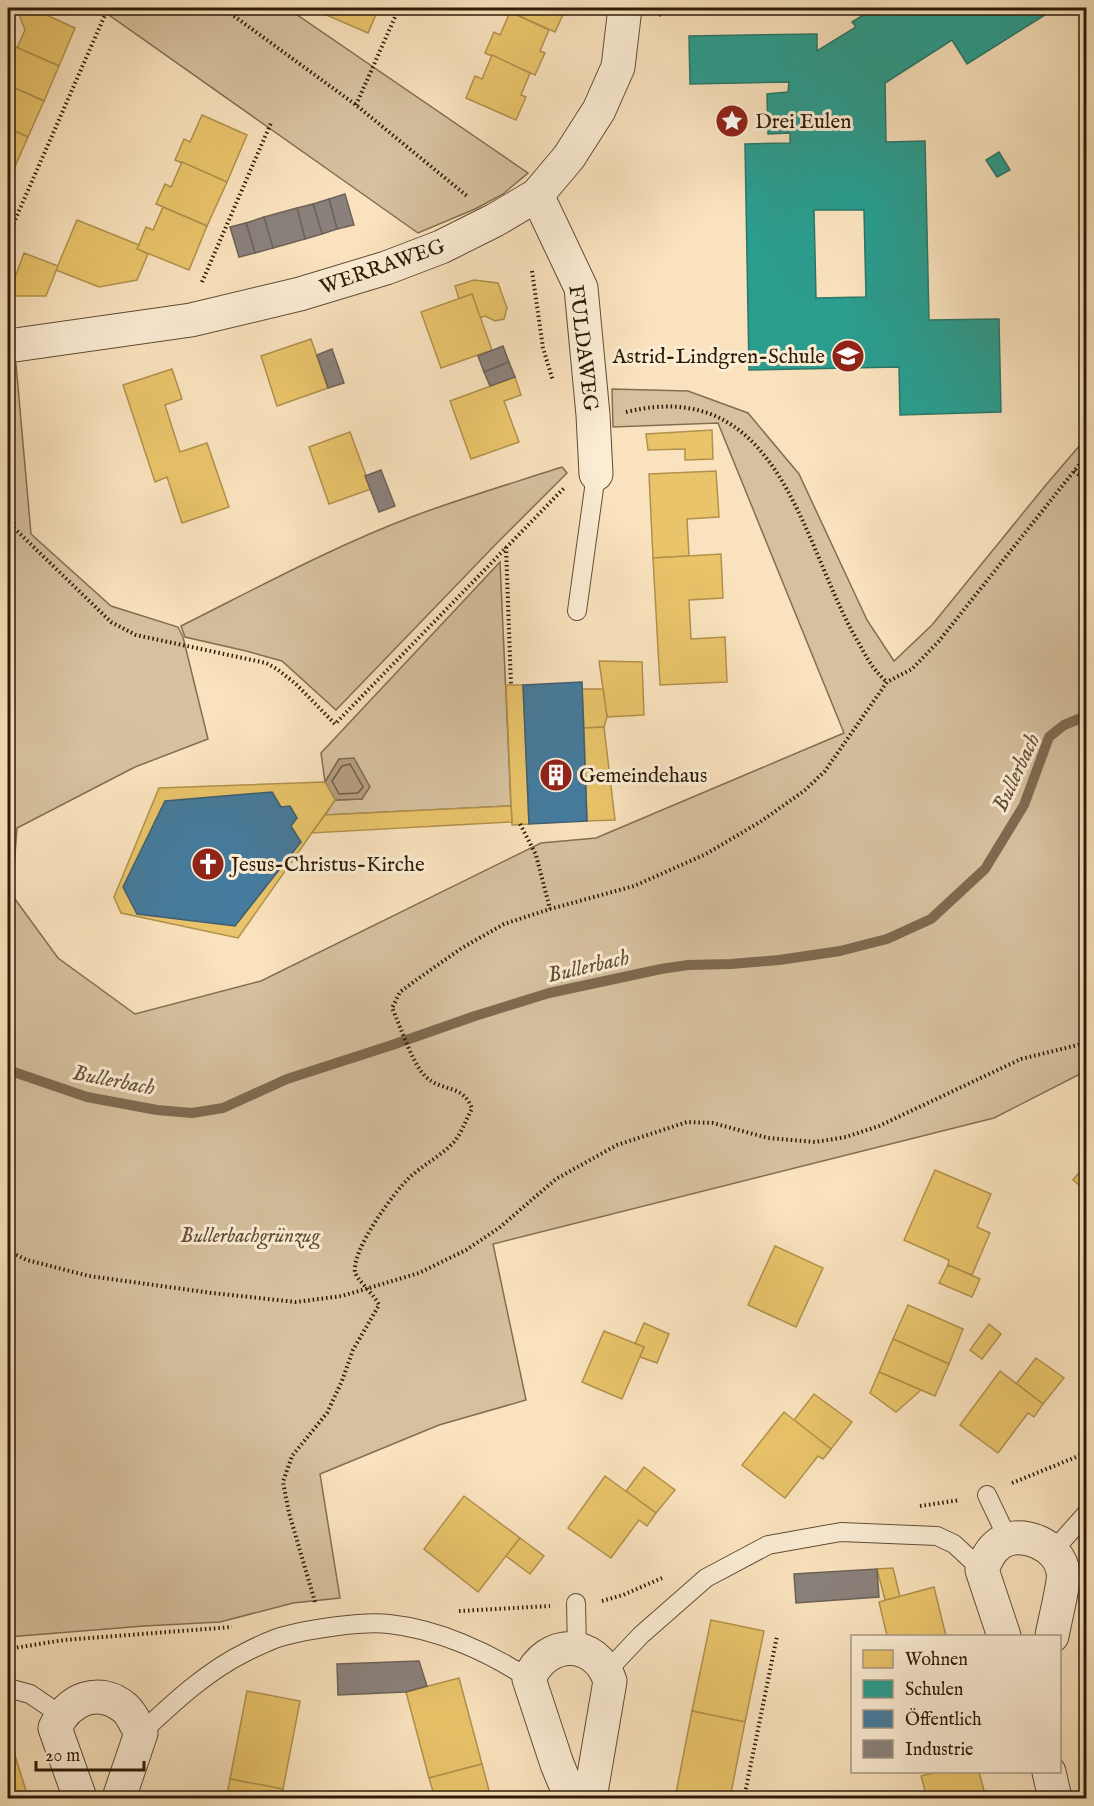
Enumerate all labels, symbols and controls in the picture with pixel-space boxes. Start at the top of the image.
place icon: Drei Eulen [714,103,750,139]
place label: Drei Eulen [755,109,851,136]
street label: WERRAWEG [316,233,449,301]
street label: FULDAWEG [561,283,604,413]
school or university icon: Astrid-Lindgren-Schule [830,338,866,374]
place label: Astrid-Lindgren-Schule [611,344,825,371]
water label: Bullerbach [987,729,1047,816]
building icon: Gemeindehaus [538,757,574,793]
place label: Gemeindehaus [579,763,707,790]
church icon: Jesus-Christus-Kirche [190,846,226,882]
place label: Jesus-Christus-Kirche [229,852,425,879]
water label: Bullerbach [545,944,632,990]
water label: Bullerbach [70,1059,157,1103]
park label: Bullerbachgrünzug [180,1223,321,1250]
legend [851,1635,1061,1773]
text: Wohnen [905,1649,968,1672]
text: Schulen [905,1679,964,1702]
text: Öffentlich [905,1708,982,1732]
scale bar [36,1734,144,1772]
text: Industrie [905,1739,973,1762]
text: 20 m [45,1745,80,1768]

